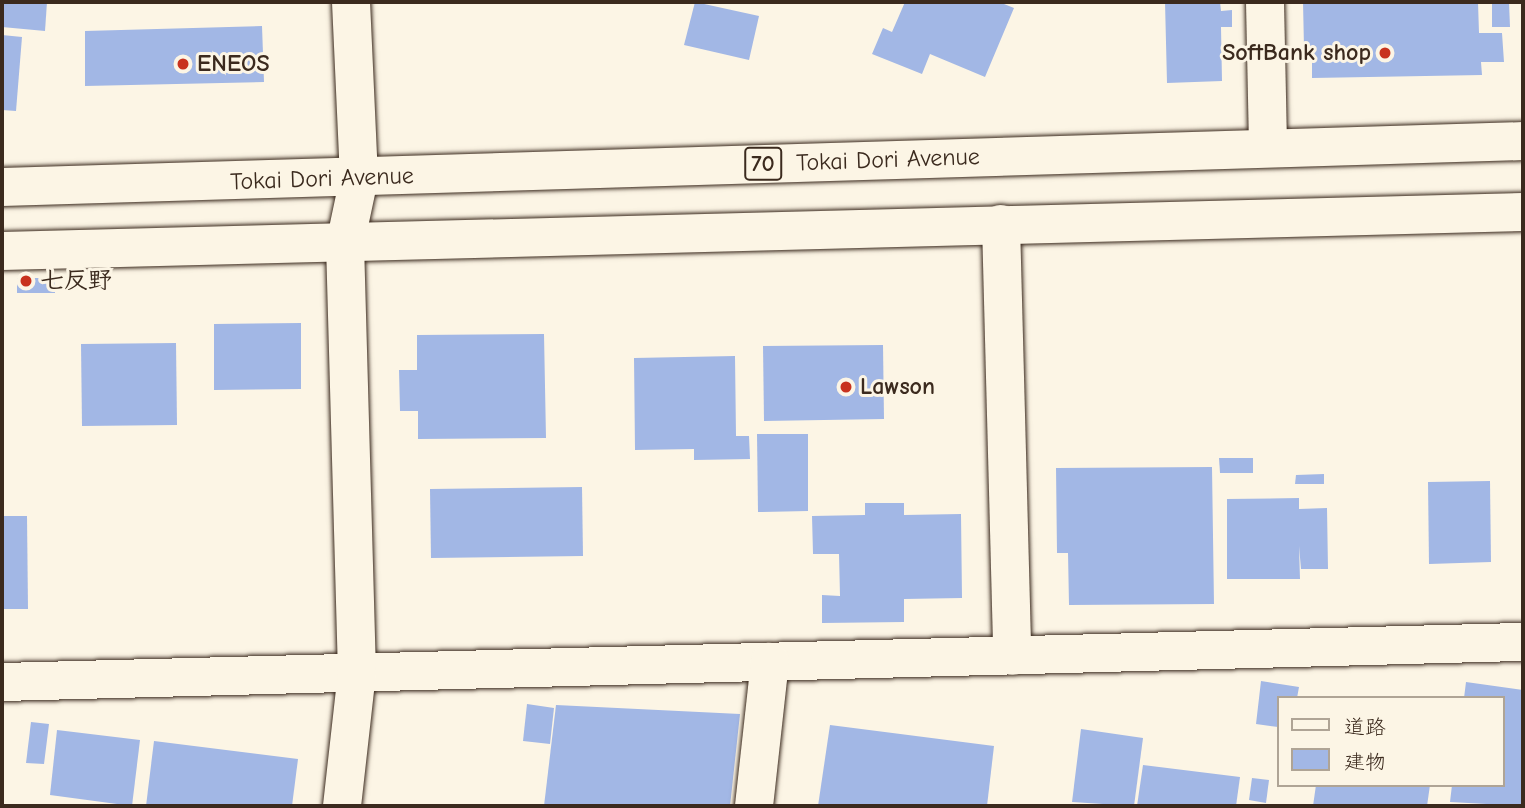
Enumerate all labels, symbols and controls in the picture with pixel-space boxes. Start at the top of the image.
place label: SoftBank shop [1222,39,1371,67]
marker: SoftBank shop [1377,45,1393,61]
place label: ENEOS [197,50,270,78]
marker: ENEOS [175,56,191,72]
street label: Tokai Dori Avenue [796,142,980,178]
road number: 70 [744,144,782,183]
street label: Tokai Dori Avenue [230,161,414,197]
place label: 七反野 [40,267,112,295]
marker: 七反野 [18,273,34,289]
place label: Lawson [860,373,935,401]
marker: Lawson [838,379,854,395]
legend [1276,696,1504,787]
text: 道路 [1344,715,1386,739]
text: 建物 [1344,750,1386,774]

